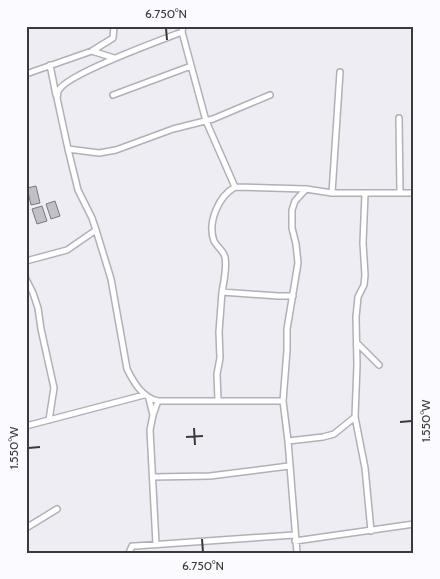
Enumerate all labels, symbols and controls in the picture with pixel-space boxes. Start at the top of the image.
text: 6.750°N [145,6,187,21]
text: 1.550°W [418,399,433,442]
text: 1.550°W [6,426,21,469]
text: 6.750°N [182,558,224,573]

